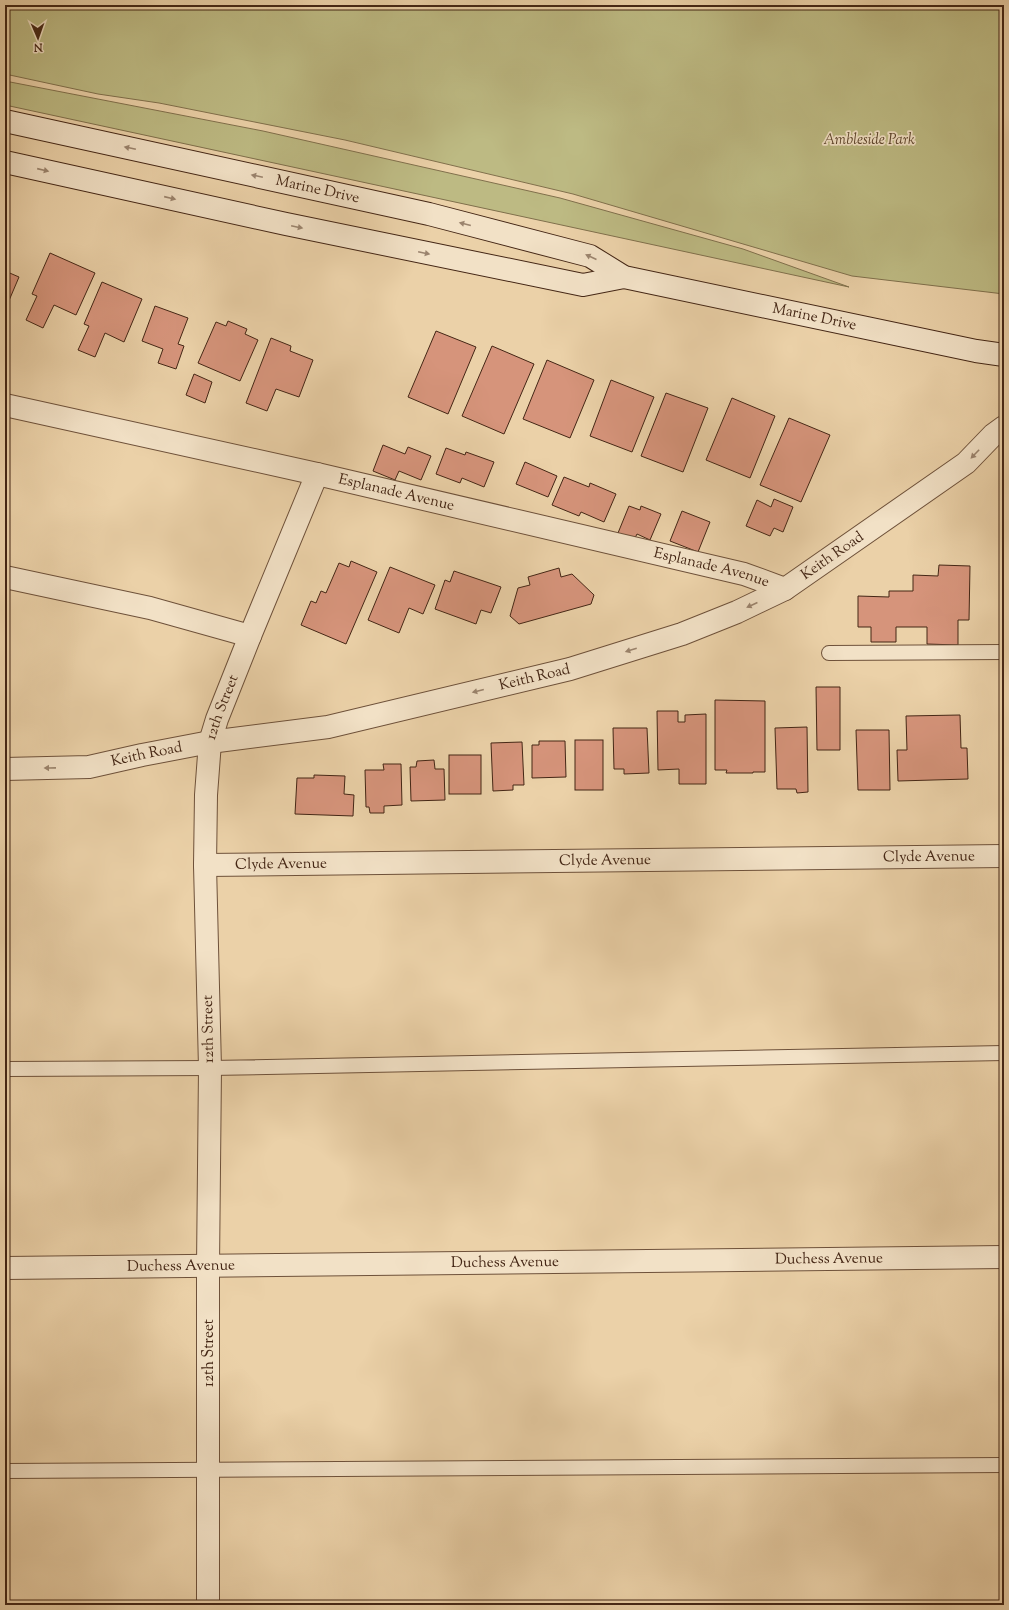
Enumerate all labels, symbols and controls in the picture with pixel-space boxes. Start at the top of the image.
north arrow [18,18,58,58]
text: N [33,39,44,55]
park label: Ambleside Park [823,130,915,151]
one-way arrow [123,145,136,151]
one-way arrow [37,168,49,174]
street label: Marine Drive [274,170,362,209]
one-way arrow [250,173,263,179]
one-way arrow [164,196,176,202]
one-way arrow [459,220,471,226]
one-way arrow [291,224,303,230]
one-way arrow [418,250,430,256]
one-way arrow [585,254,596,260]
street label: Marine Drive [770,298,858,336]
one-way arrow [970,449,980,459]
street label: Esplanade Avenue [336,469,456,516]
street label: Keith Road [797,526,869,585]
street label: Esplanade Avenue [652,543,772,593]
one-way arrow [747,602,758,608]
one-way arrow [624,647,636,653]
street label: Keith Road [497,659,573,696]
street label: 12th Street [201,672,244,742]
one-way arrow [472,688,484,694]
street label: Keith Road [109,737,185,772]
one-way arrow [43,765,56,771]
street label: Clyde Avenue [883,846,975,868]
street label: Clyde Avenue [559,849,651,872]
street label: Clyde Avenue [235,853,327,875]
street label: 12th Street [198,995,220,1063]
street label: Duchess Avenue [775,1248,883,1270]
street label: Duchess Avenue [451,1251,559,1274]
street label: Duchess Avenue [127,1255,235,1277]
street label: 12th Street [199,1319,220,1387]

